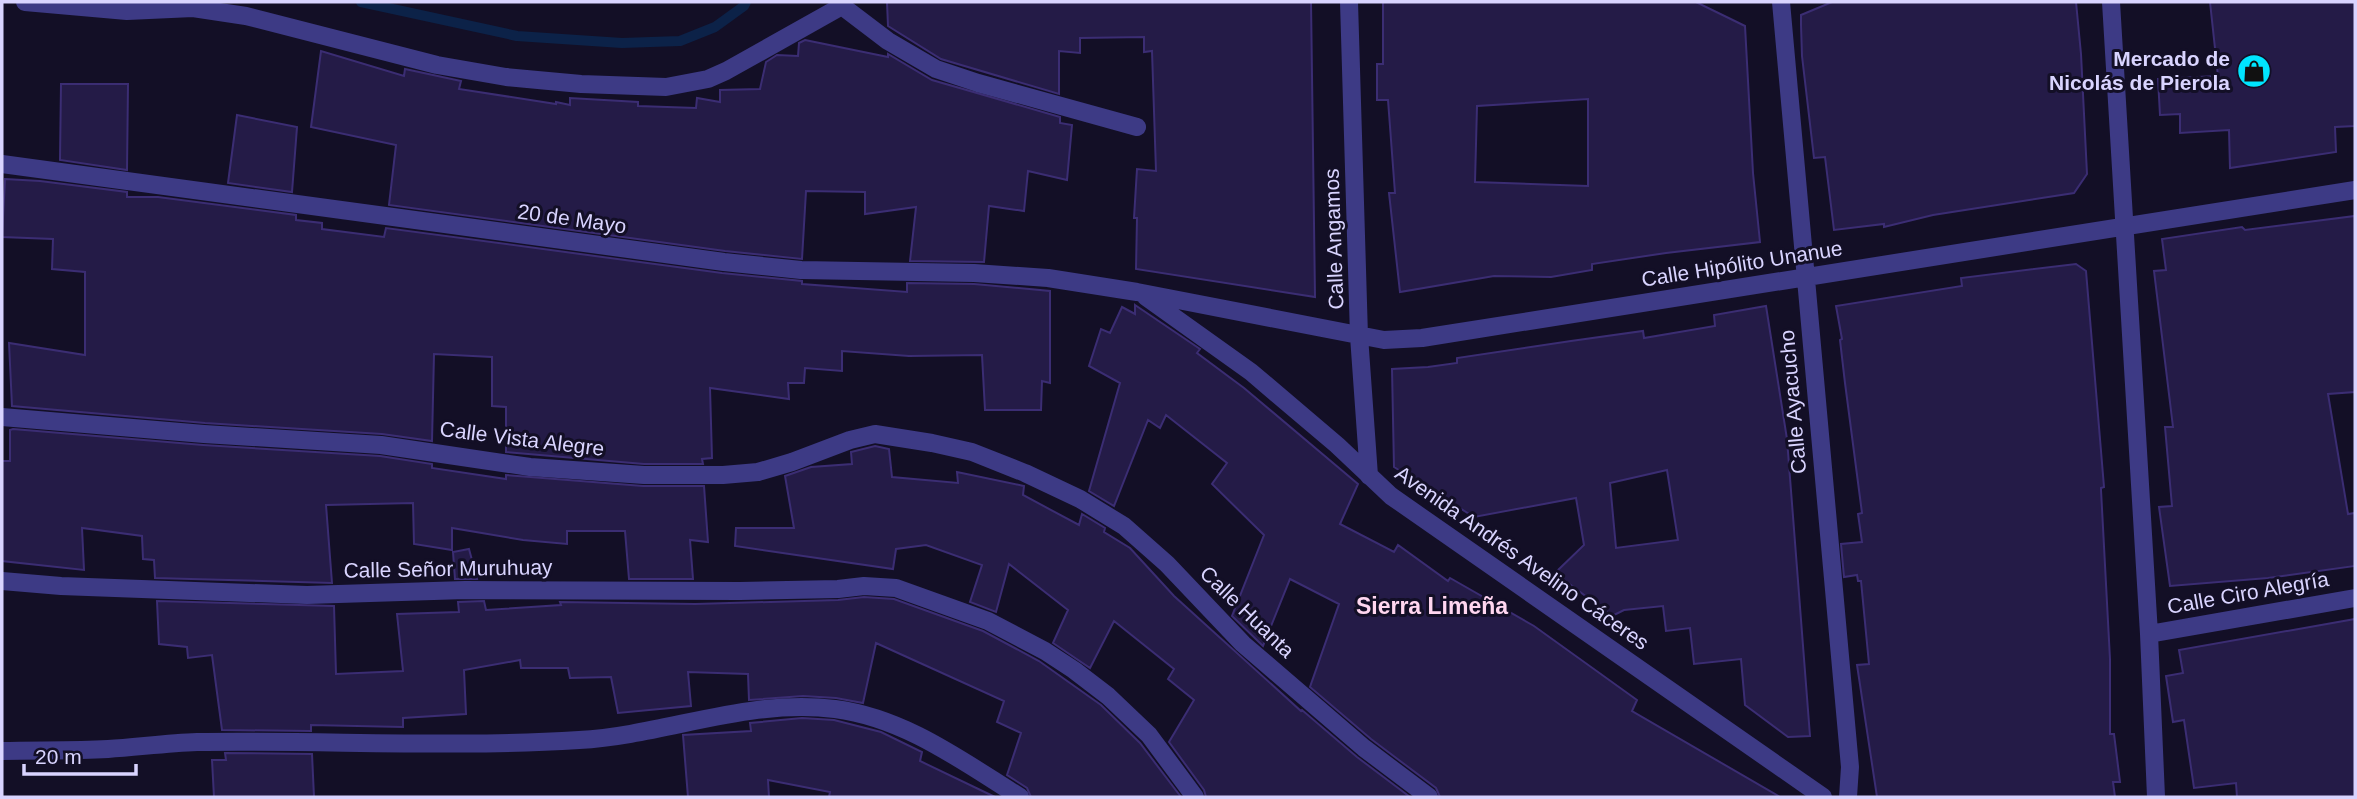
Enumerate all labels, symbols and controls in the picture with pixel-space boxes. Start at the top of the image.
place label: Mercado de Nicolás de Pierola [2049,47,2230,94]
shop icon: Mercado de Nicolás de Pierola [2235,52,2273,90]
street label: Calle Angamos [1320,168,1347,310]
street label: 20 de Mayo [516,199,628,238]
street label: Calle Hipólito Unanue [1640,236,1844,291]
street label: Calle Ayacucho [1775,329,1810,475]
street label: Calle Vista Alegre [439,417,606,460]
street label: Avenida Andrés Avelino Cáceres [1391,461,1653,654]
street label: Calle Señor Muruhuay [343,555,553,582]
street label: Calle Huanta [1196,561,1299,662]
street label: Calle Ciro Alegría [2165,567,2331,618]
district label: Sierra Limeña [1356,593,1508,619]
scale bar [24,732,136,776]
text: 20 m [35,745,82,768]

